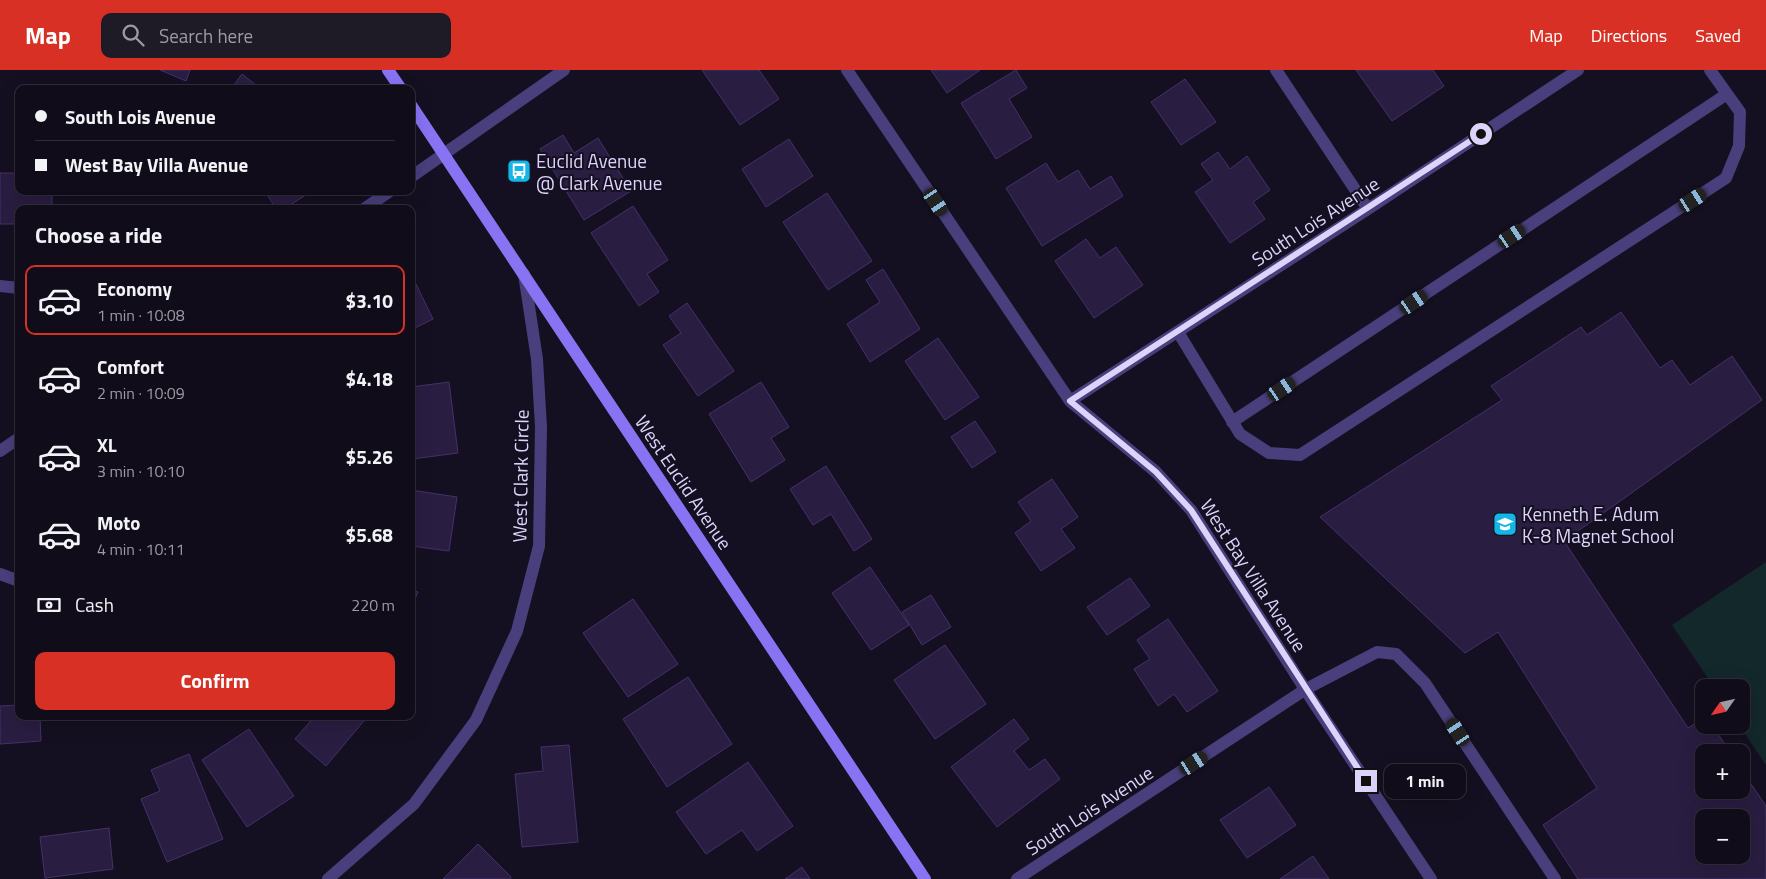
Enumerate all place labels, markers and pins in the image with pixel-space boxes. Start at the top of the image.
place label: Euclid Avenue @ Clark Avenue [536,146,662,197]
bus stop icon: Euclid Avenue @ Clark Avenue [506,158,532,184]
place label: Kenneth E. Adum K-8 Magnet School [1522,499,1674,550]
school or university icon: Kenneth E. Adum K-8 Magnet School [1492,511,1518,537]

